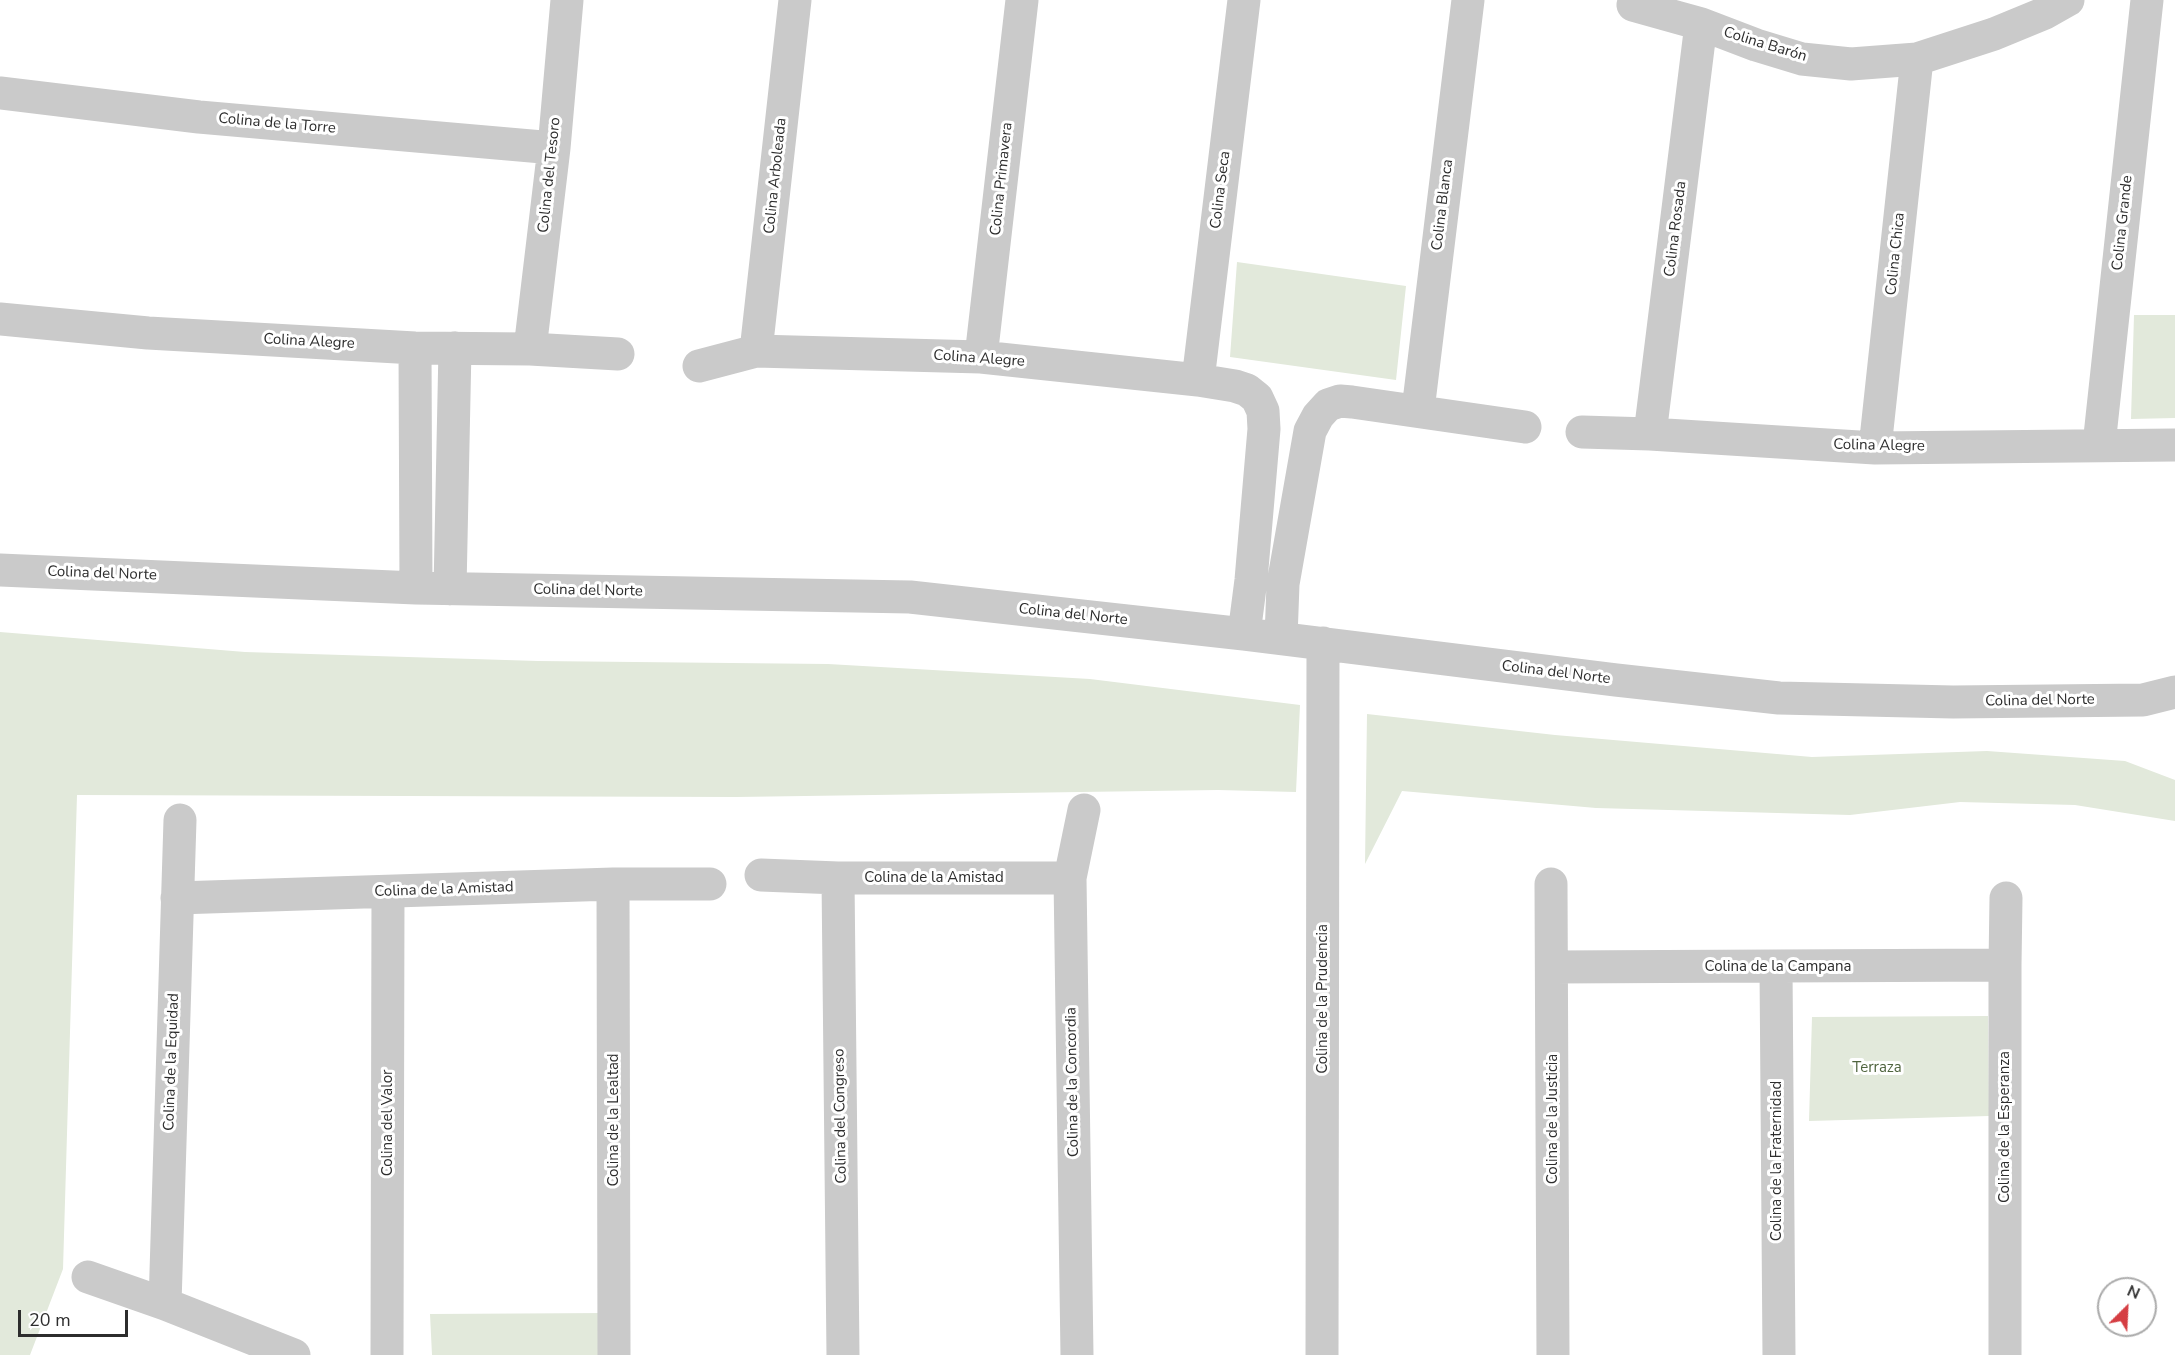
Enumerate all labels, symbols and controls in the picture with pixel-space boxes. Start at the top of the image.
street label: Colina Barón [1721,24,1809,66]
street label: Colina de la Torre [218,110,336,138]
street label: Colina del Tesoro [535,116,565,234]
street label: Colina Arboleada [761,117,791,235]
street label: Colina Primavera [987,121,1017,237]
street label: Colina Seca [1207,150,1235,230]
street label: Colina Blanca [1428,158,1458,252]
street label: Colina Grande [2109,175,2137,271]
street label: Colina Rosada [1661,180,1691,278]
street label: Colina Chica [1883,212,1909,296]
street label: Colina Alegre [263,331,355,353]
street label: Colina Alegre [933,347,1025,371]
street label: Colina Alegre [1833,436,1925,456]
street label: Colina del Norte [47,563,157,585]
street label: Colina del Norte [533,581,643,601]
street label: Colina del Norte [1018,600,1128,630]
street label: Colina del Norte [1501,657,1611,689]
street label: Colina del Norte [1985,691,2095,711]
street label: Colina de la Amistad [864,869,1004,887]
street label: Colina de la Amistad [374,879,514,901]
street label: Colina de la Prudencia [1314,924,1332,1074]
street label: Colina de la Campana [1705,958,1851,976]
street label: Colina de la Equidad [161,993,183,1131]
street label: Colina de la Concordia [1063,1007,1083,1157]
street label: Colina del Congreso [831,1048,851,1184]
street label: Colina de la Esperanza [1996,1051,2014,1203]
street label: Colina de la Lealtad [605,1053,623,1187]
street label: Colina de la Justicia [1544,1054,1562,1184]
park label: Terraza [1852,1059,1902,1077]
street label: Colina del Valor [379,1070,397,1176]
street label: Colina de la Fraternidad [1768,1081,1786,1241]
north arrow [2097,1277,2157,1337]
text: N [2124,1280,2143,1305]
scale bar [21,1298,130,1336]
text: 20 m [29,1308,71,1332]

